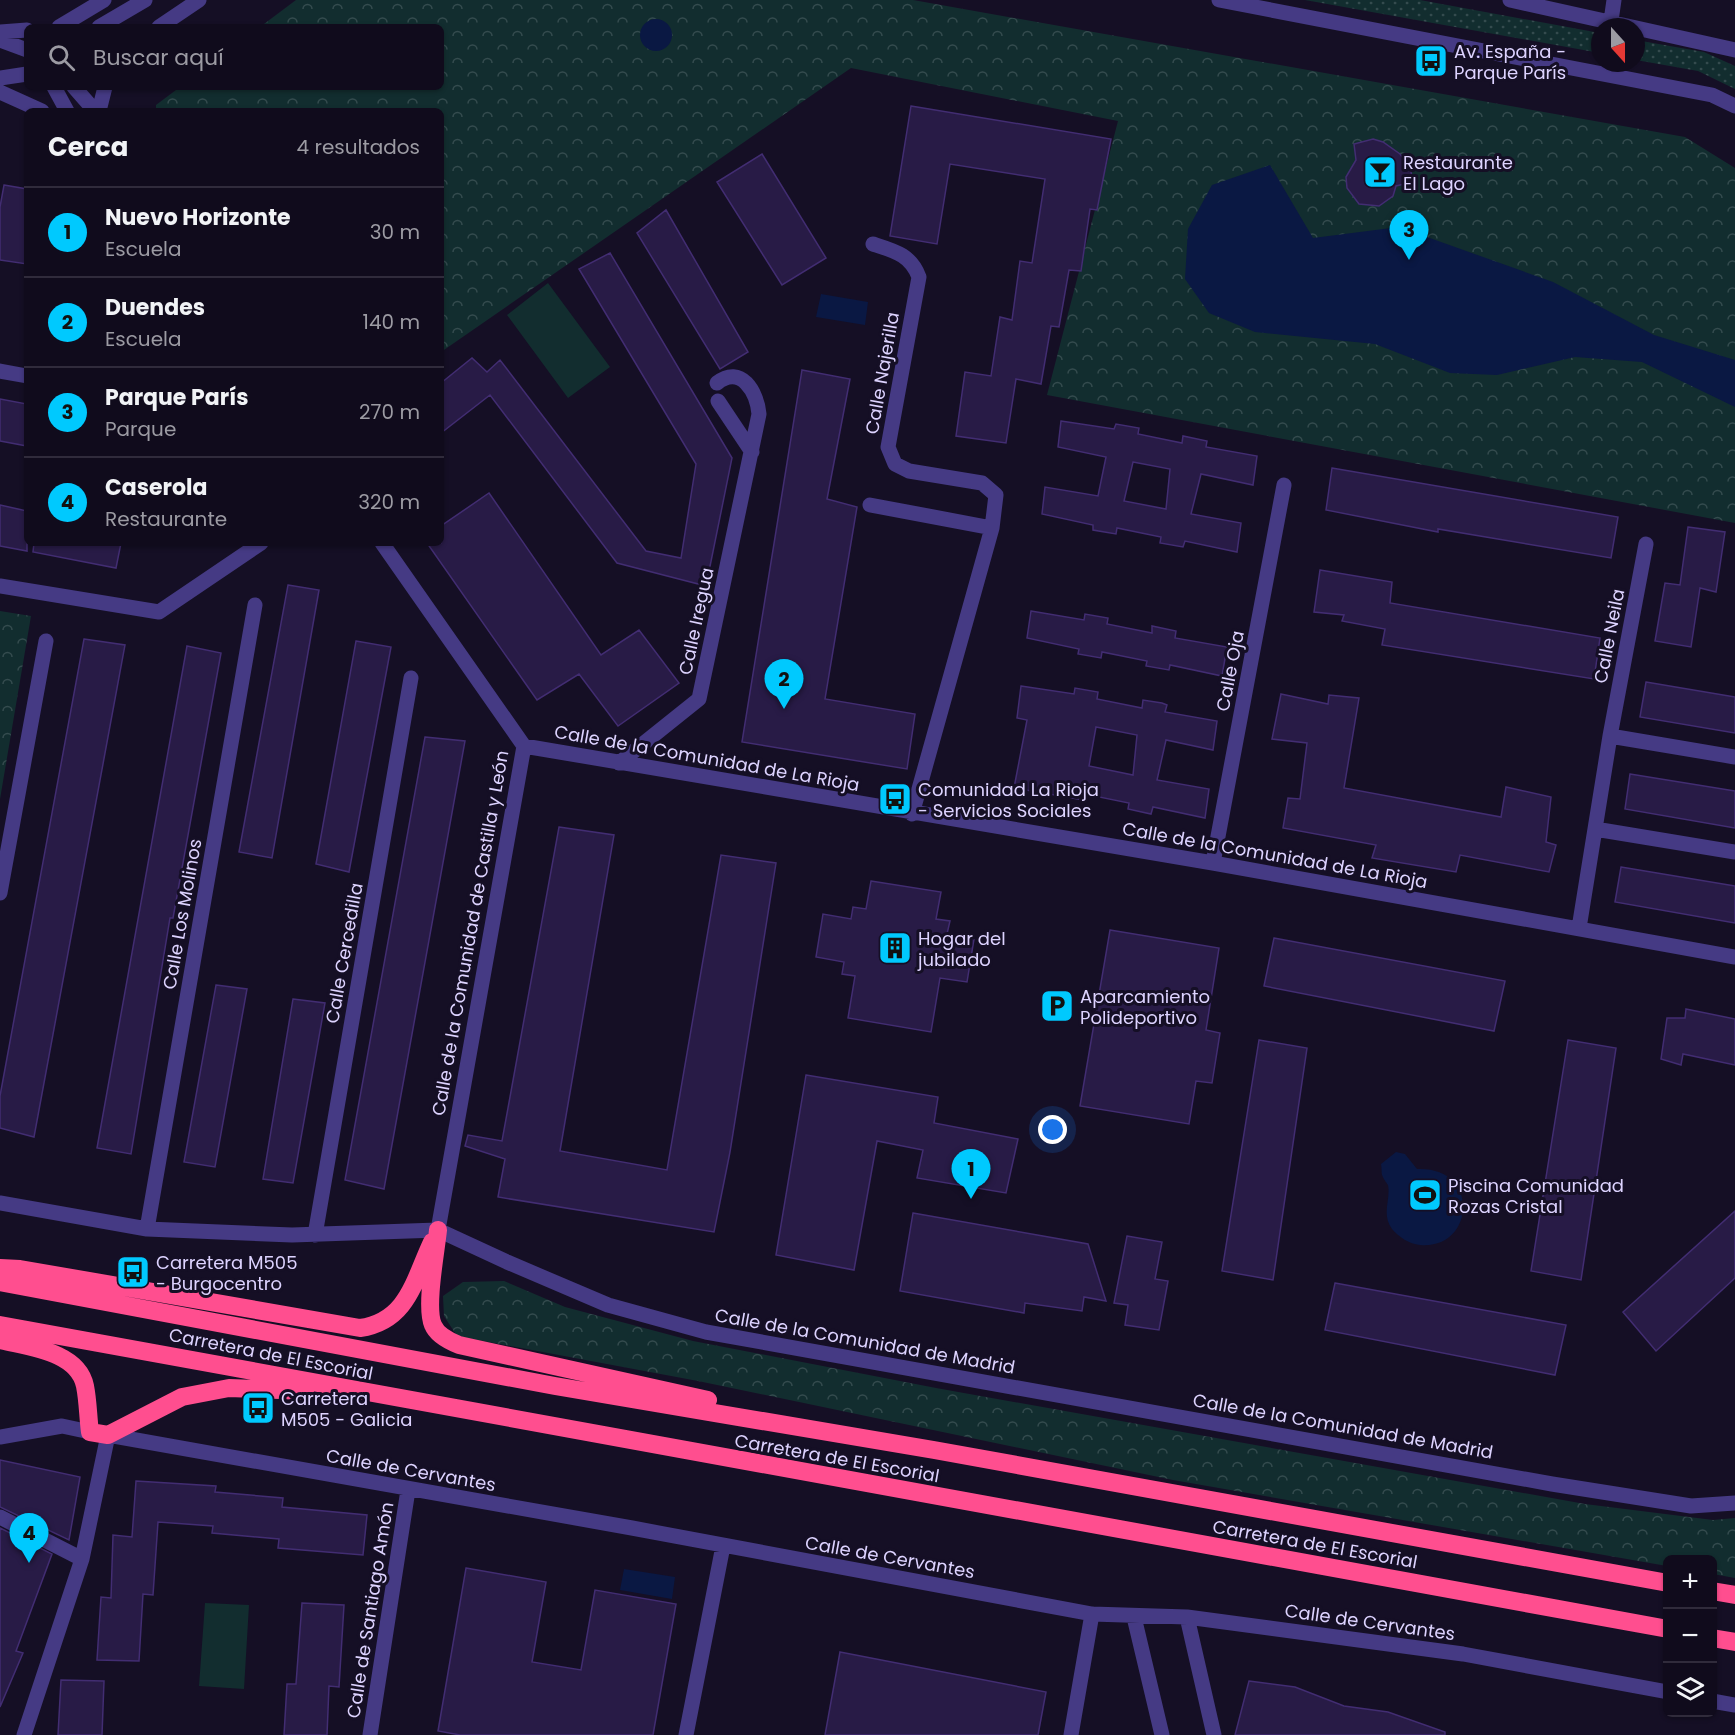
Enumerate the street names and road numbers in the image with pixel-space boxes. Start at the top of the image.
street label: Calle Najerilla [859,310,905,436]
street label: Calle Iregua [672,565,720,677]
street label: Calle Neila [1588,587,1630,685]
street label: Calle Oja [1210,629,1250,713]
street label: Calle de la Comunidad de La Rioja [552,719,862,797]
street label: Calle de la Comunidad de Castilla y León [426,748,514,1118]
street label: Calle de la Comunidad de La Rioja [1120,816,1430,894]
street label: Calle Los Molinos [156,837,208,991]
street label: Calle Cercedilla [319,881,369,1025]
street label: Calle de la Comunidad de Madrid [713,1302,1017,1380]
street label: Carretera de El Escorial [167,1322,375,1386]
street label: Calle de la Comunidad de Madrid [1191,1387,1495,1465]
street label: Carretera de El Escorial [733,1428,941,1488]
street label: Calle de Cervantes [324,1443,498,1497]
street label: Calle de Santiago Amón [341,1500,399,1720]
street label: Carretera de El Escorial [1211,1514,1419,1574]
street label: Calle de Cervantes [803,1530,977,1584]
street label: Calle de Cervantes [1283,1598,1457,1646]

